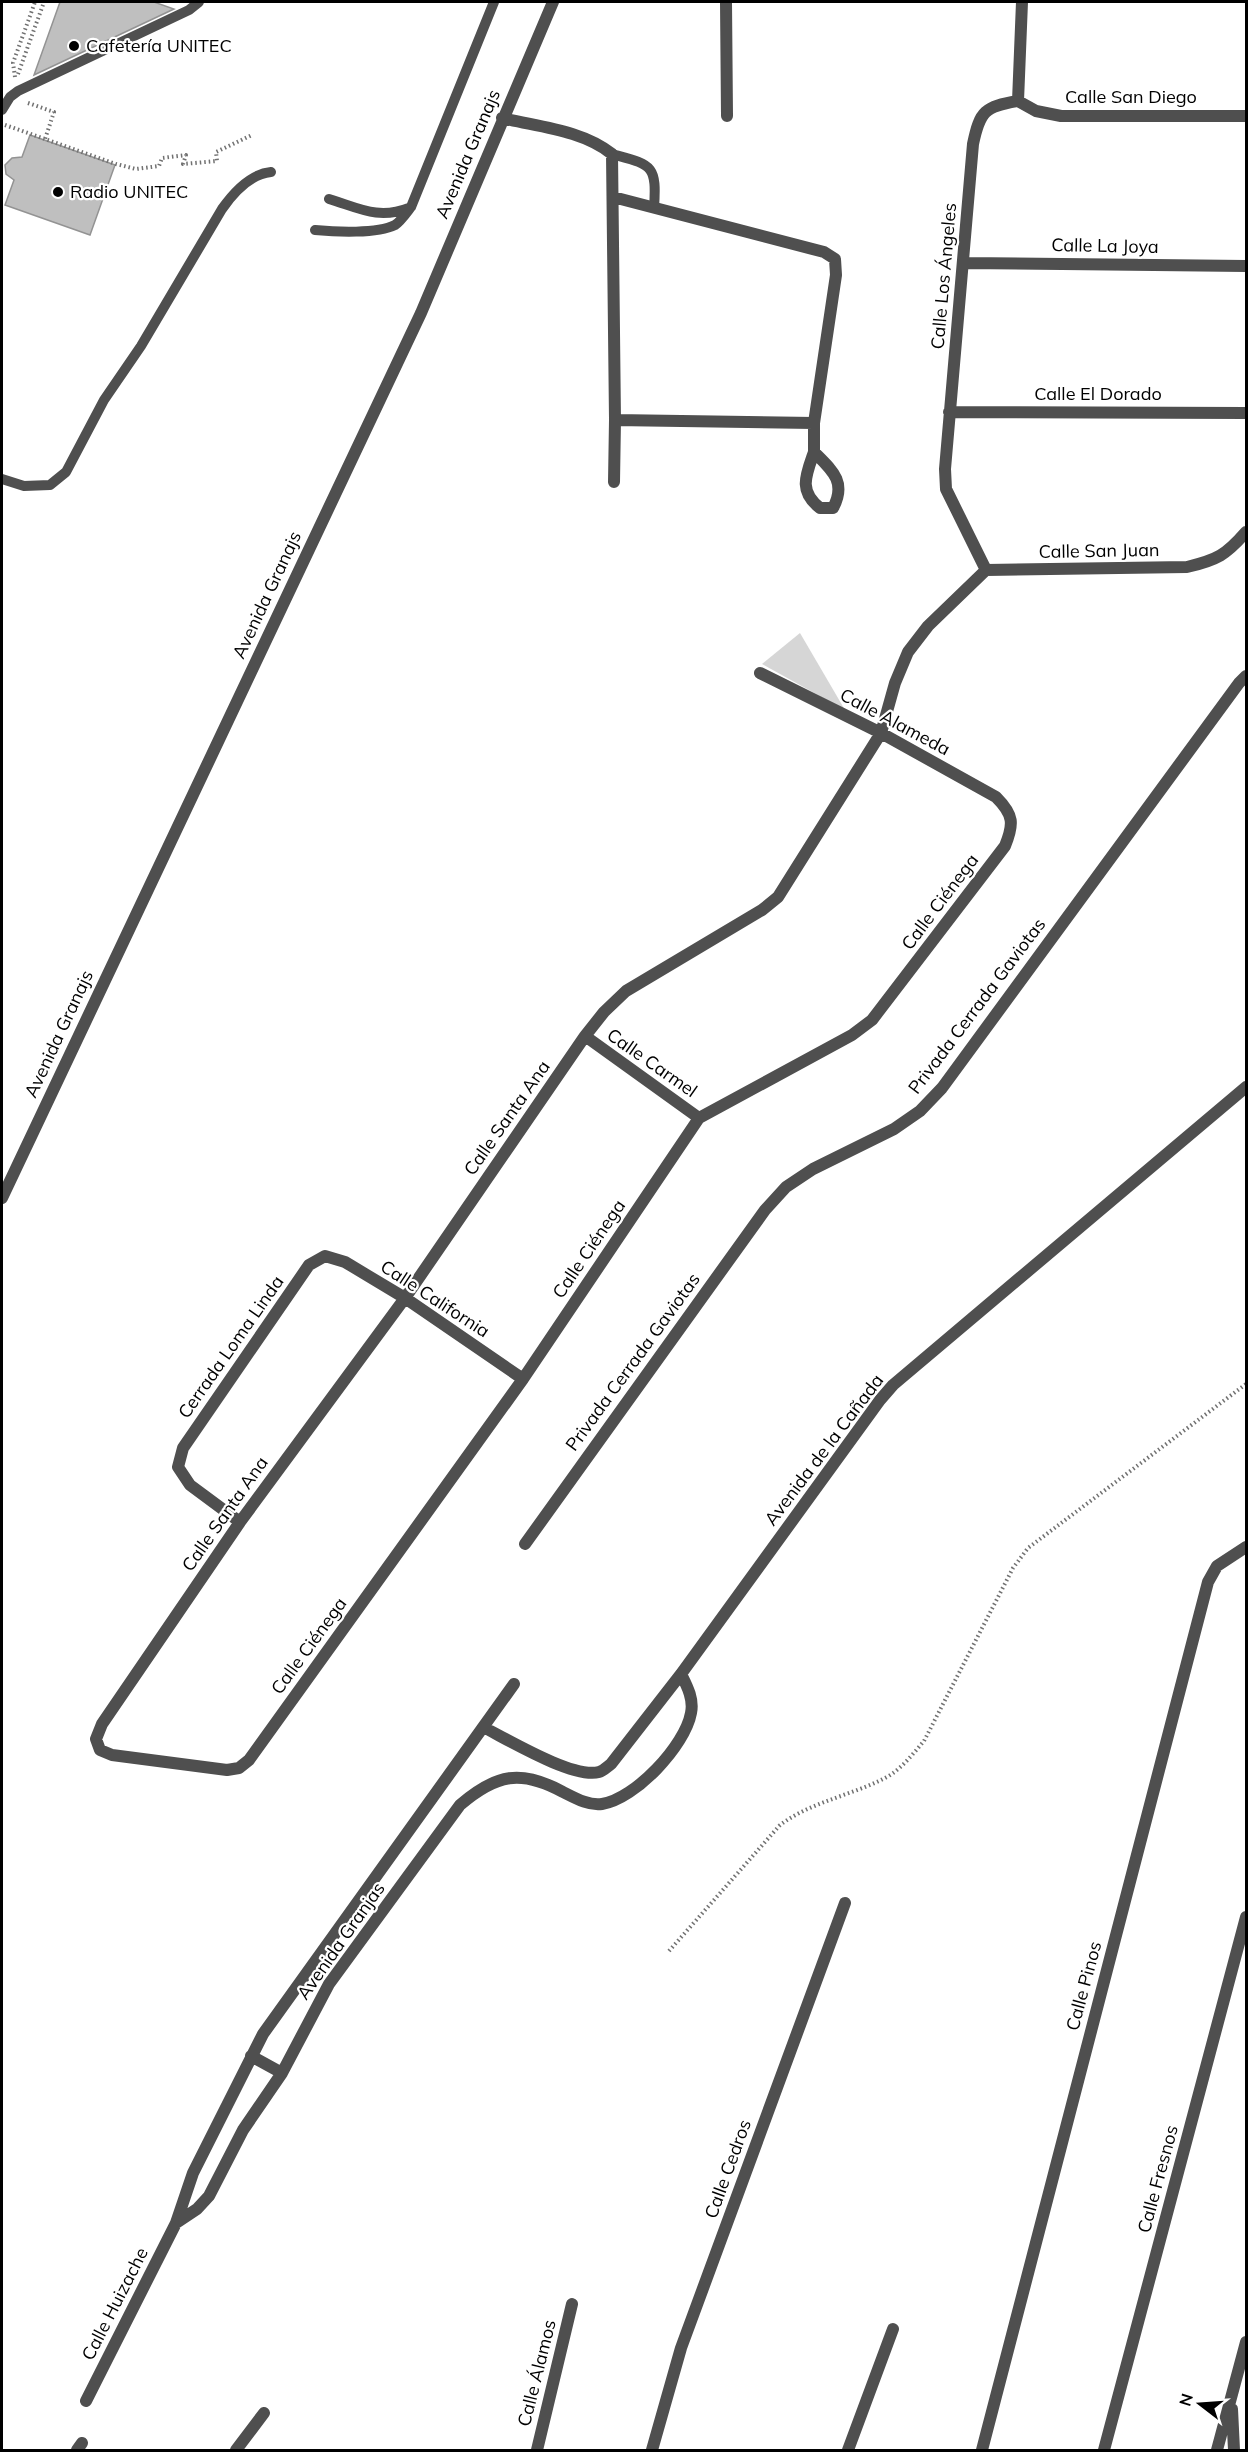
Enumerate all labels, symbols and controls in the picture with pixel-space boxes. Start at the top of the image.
place label: Cafetería UNITEC [86,34,232,57]
marker: Cafetería UNITEC [67,39,81,53]
street label: Calle San Diego [1065,85,1197,108]
street label: Avenida Granajs [430,86,505,222]
place label: Radio UNITEC [70,180,188,203]
marker: Radio UNITEC [51,185,65,199]
street label: Calle Los Ángeles [926,202,961,350]
street label: Calle La Joya [1051,233,1159,258]
street label: Calle El Dorado [1034,382,1162,405]
street label: Avenida Granajs [227,527,306,662]
street label: Calle San Juan [1038,538,1160,563]
street label: Calle Alameda [836,683,954,760]
street label: Calle Ciénega [896,849,983,954]
street label: Privada Cerrada Gaviotas [903,913,1050,1098]
street label: Avenida Granajs [19,966,98,1101]
street label: Calle Carmel [603,1023,702,1102]
street label: Calle Santa Ana [459,1056,555,1180]
street label: Calle Ciénega [547,1195,630,1303]
street label: Calle California [376,1255,494,1342]
street label: Privada Cerrada Gaviotas [560,1268,705,1455]
street label: Cerrada Loma Linda [173,1271,289,1423]
street label: Avenida de la Cañada [759,1369,888,1530]
street label: Calle Santa Ana [177,1452,273,1576]
street label: Calle Ciénega [266,1593,351,1699]
street label: Avenida Granjas [292,1878,390,2004]
street label: Calle Pinos [1061,1939,1107,2033]
street label: Calle Cedros [699,2116,756,2222]
street label: Calle Fresnos [1132,2122,1183,2235]
street label: Calle Huizache [76,2243,153,2364]
street label: Calle Álamos [512,2317,561,2429]
north arrow [1170,2374,1230,2434]
text: N [1174,2391,1197,2408]

